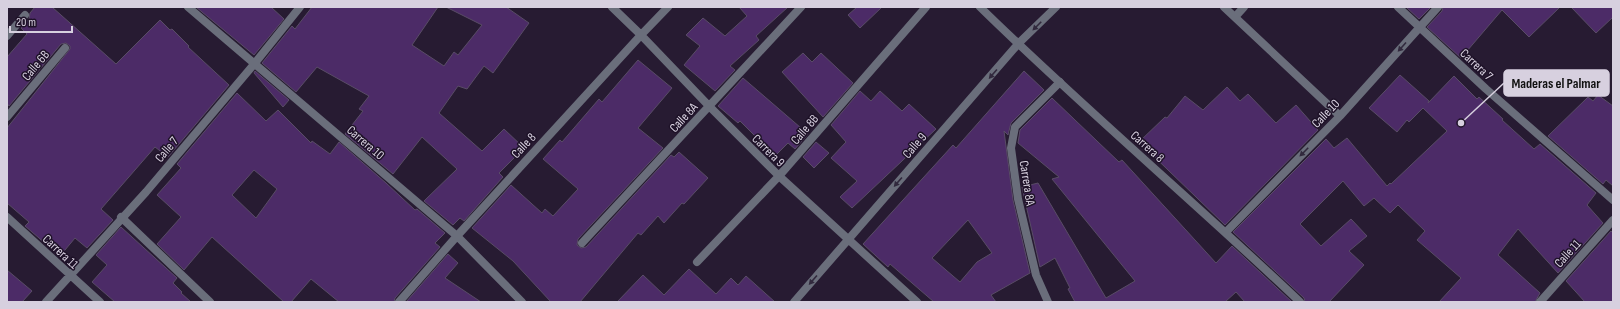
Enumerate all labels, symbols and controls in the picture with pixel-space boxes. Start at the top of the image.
scale bar [10,8,72,34]
text: 20 m [16,15,36,30]
one-way arrow [1032,21,1042,31]
one-way arrow [1398,41,1407,52]
street label: Carrera 7 [1456,45,1497,85]
street label: Calle 6B [18,47,53,84]
one-way arrow [988,68,997,79]
callout: Maderas el Palmar [1504,70,1609,96]
text: Maderas el Palmar [1511,75,1601,92]
street label: Calle 10 [1308,96,1343,131]
street label: Calle 8A [666,99,702,136]
street label: Calle 8B [787,111,822,148]
street label: Carrera 10 [343,122,388,164]
street label: Carrera 8 [1127,127,1168,166]
street label: Calle 8 [508,129,540,162]
street label: Calle 9 [899,129,930,162]
street label: Carrera 9 [749,131,788,171]
street label: Calle 7 [152,133,183,166]
one-way arrow [1299,147,1309,157]
street label: Carrera 8A [1016,159,1039,207]
one-way arrow [894,177,903,188]
street label: Carrera 11 [39,231,82,273]
street label: Calle 11 [1551,236,1585,271]
one-way arrow [808,275,817,286]

